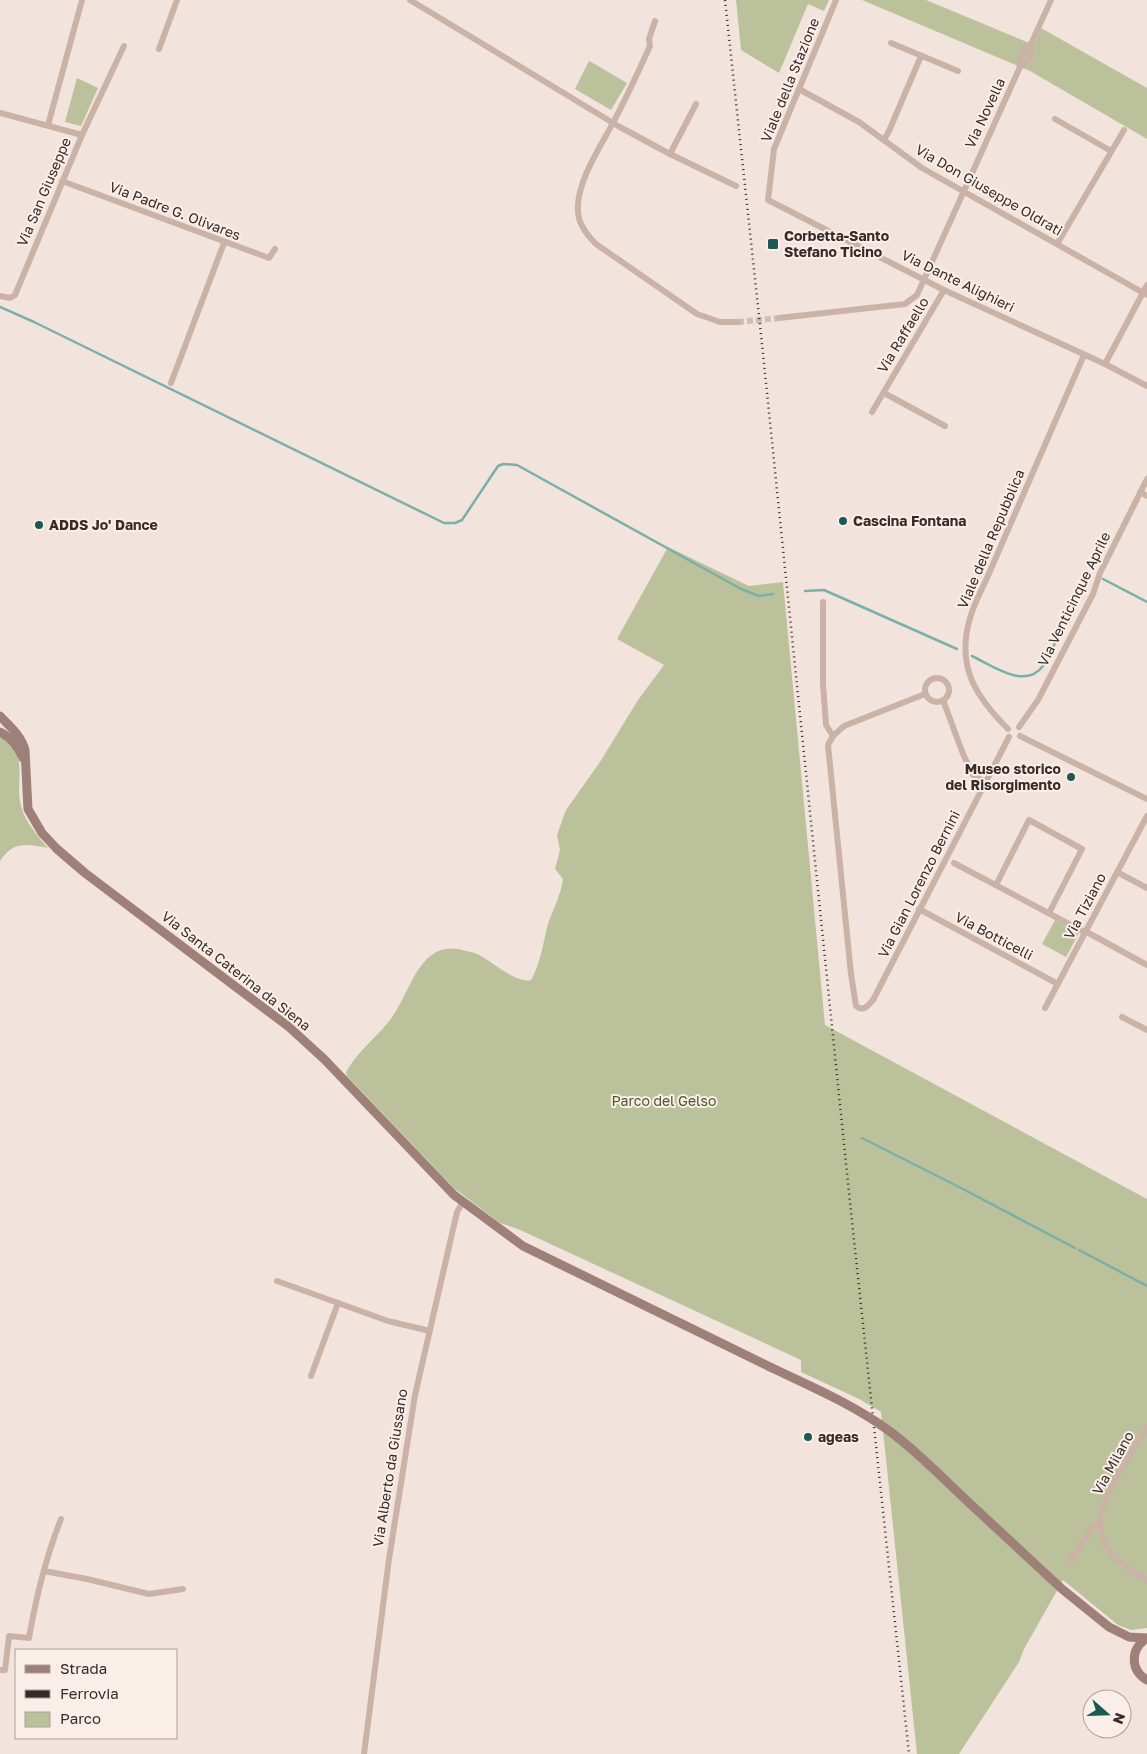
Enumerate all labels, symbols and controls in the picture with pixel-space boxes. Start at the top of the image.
street label: Viale della Stazione [757,15,822,144]
street label: Via Novella [961,75,1008,151]
street label: Via San Giuseppe [13,135,74,249]
street label: Via Don Giuseppe Oldrati [913,140,1066,239]
street label: Via Padre G. Olivares [107,178,243,243]
place label: Corbetta-Santo Stefano Ticino [784,227,889,260]
marker: Corbetta-Santo Stefano Ticino [766,237,780,251]
street label: Via Dante Alighieri [899,246,1017,315]
street label: Via Raffaello [873,294,932,376]
street label: Viale della Repubblica [953,467,1028,611]
place label: Cascina Fontana [853,512,966,529]
marker: Cascina Fontana [837,515,849,527]
place label: ADDS Jo' Dance [49,516,158,533]
marker: ADDS Jo' Dance [33,519,45,531]
street label: Via Venticinque Aprile [1034,529,1113,669]
place label: Museo storico del Risorgimento [945,760,1061,793]
marker: Museo storico del Risorgimento [1065,771,1077,783]
street label: Via Gian Lorenzo Bernini [874,807,963,960]
street label: Via Tiziano [1060,870,1109,942]
street label: Via Santa Caterina da Siena [158,907,314,1034]
street label: Via Botticelli [952,908,1036,963]
park label: Parco del Gelso [612,1092,716,1109]
street label: Via Alberto da Giussano [369,1388,410,1548]
place label: ageas [818,1428,859,1445]
street label: Via Milano [1088,1428,1137,1497]
marker: ageas [802,1431,814,1443]
legend [15,1649,178,1739]
text: Strada [60,1659,107,1677]
text: Ferrovia [60,1684,119,1702]
north arrow [1082,1689,1132,1739]
text: Parco [60,1709,101,1727]
text: N [1110,1711,1129,1727]

